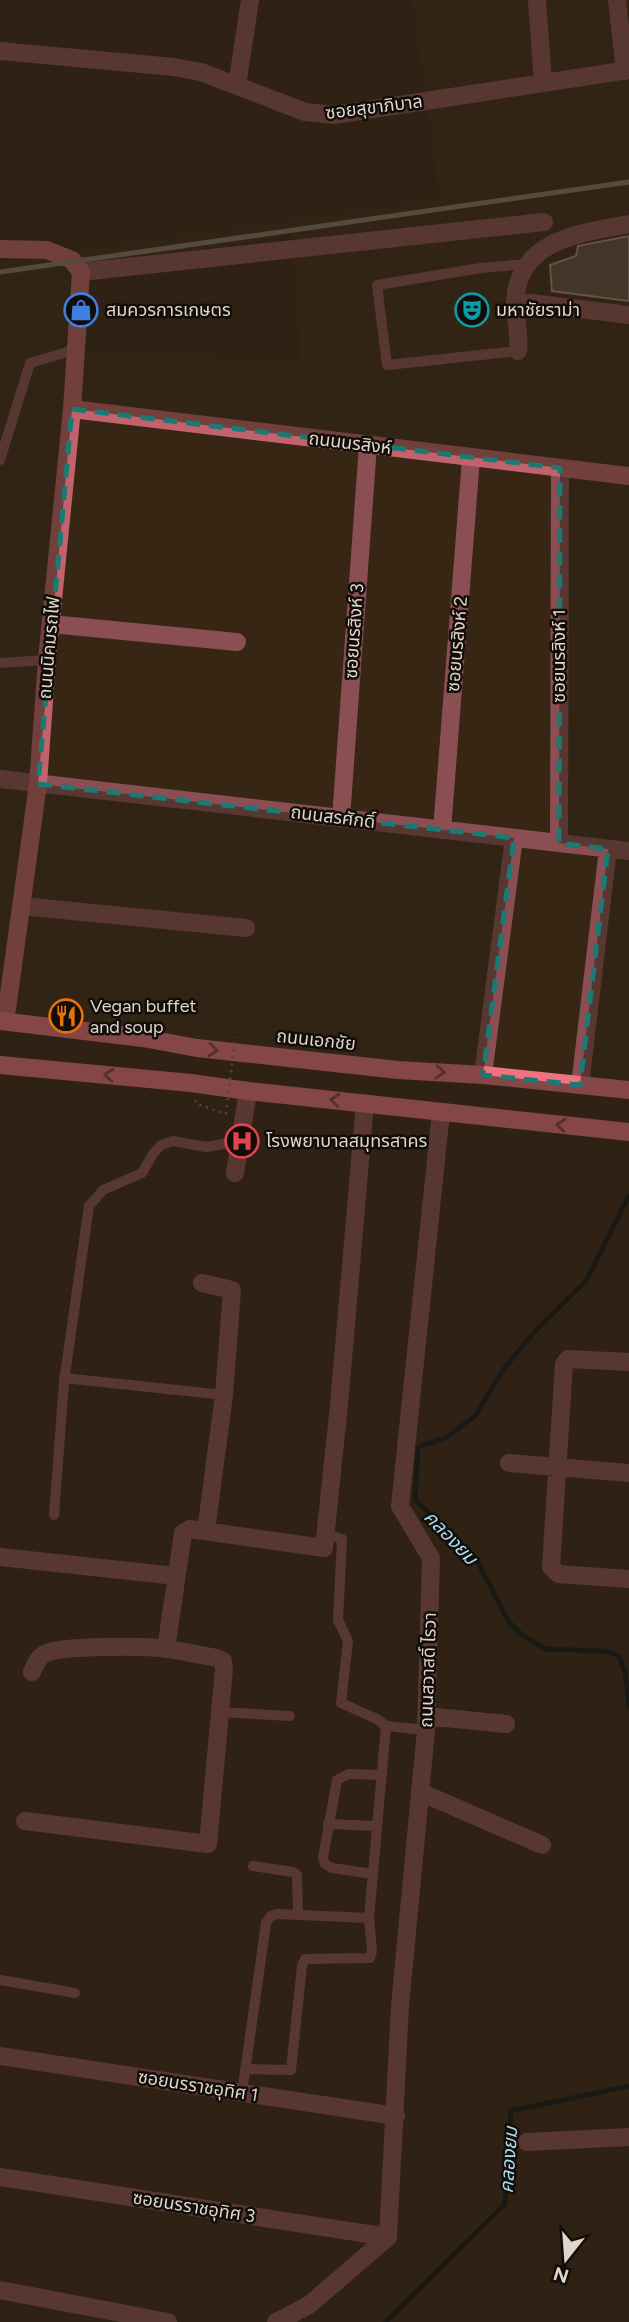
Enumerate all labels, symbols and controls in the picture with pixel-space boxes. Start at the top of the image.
street label: ซอยสุขาภิบาล [324,90,424,124]
shop icon: สมควรการเกษตร [62,291,100,329]
theatre icon: มหาชัยราม่า [453,291,491,329]
place label: สมควรการเกษตร [106,299,231,321]
place label: มหาชัยราม่า [496,299,580,321]
street label: ถนนนรสิงห์ [307,427,393,459]
street label: ซอยนรสิงห์ 3 [340,583,368,679]
street label: ซอยนรสิงห์ 2 [442,595,472,693]
street label: ถนนนิคมรถไฟ [34,596,64,700]
street label: ซอยนรสิงห์ 1 [548,609,570,703]
street label: ถนนสรศักดิ์ [289,801,377,833]
place label: Vegan buffet and soup [90,995,196,1038]
restaurant icon: Vegan buffet and soup [47,997,85,1035]
street label: ถนนเอกชัย [275,1025,357,1055]
one-way arrow [207,1042,219,1057]
one-way arrow [434,1065,445,1080]
one-way arrow [103,1068,114,1083]
one-way arrow [329,1092,341,1107]
one-way arrow [555,1117,567,1132]
hospital icon: โรงพยาบาลสมุทรสาคร [223,1122,261,1160]
place label: โรงพยาบาลสมุทรสาคร [266,1130,428,1152]
water label: คลองยม [419,1505,483,1570]
street label: ถนนสวาสดิ์ ไรวา [415,1612,441,1728]
street label: ซอยนรราชอุทิศ 1 [136,2066,260,2106]
water label: คลองยม [495,2125,522,2194]
street label: ซอยนรราชอุทิศ 3 [131,2186,257,2228]
north arrow [531,2224,601,2294]
text: N [551,2262,572,2288]

